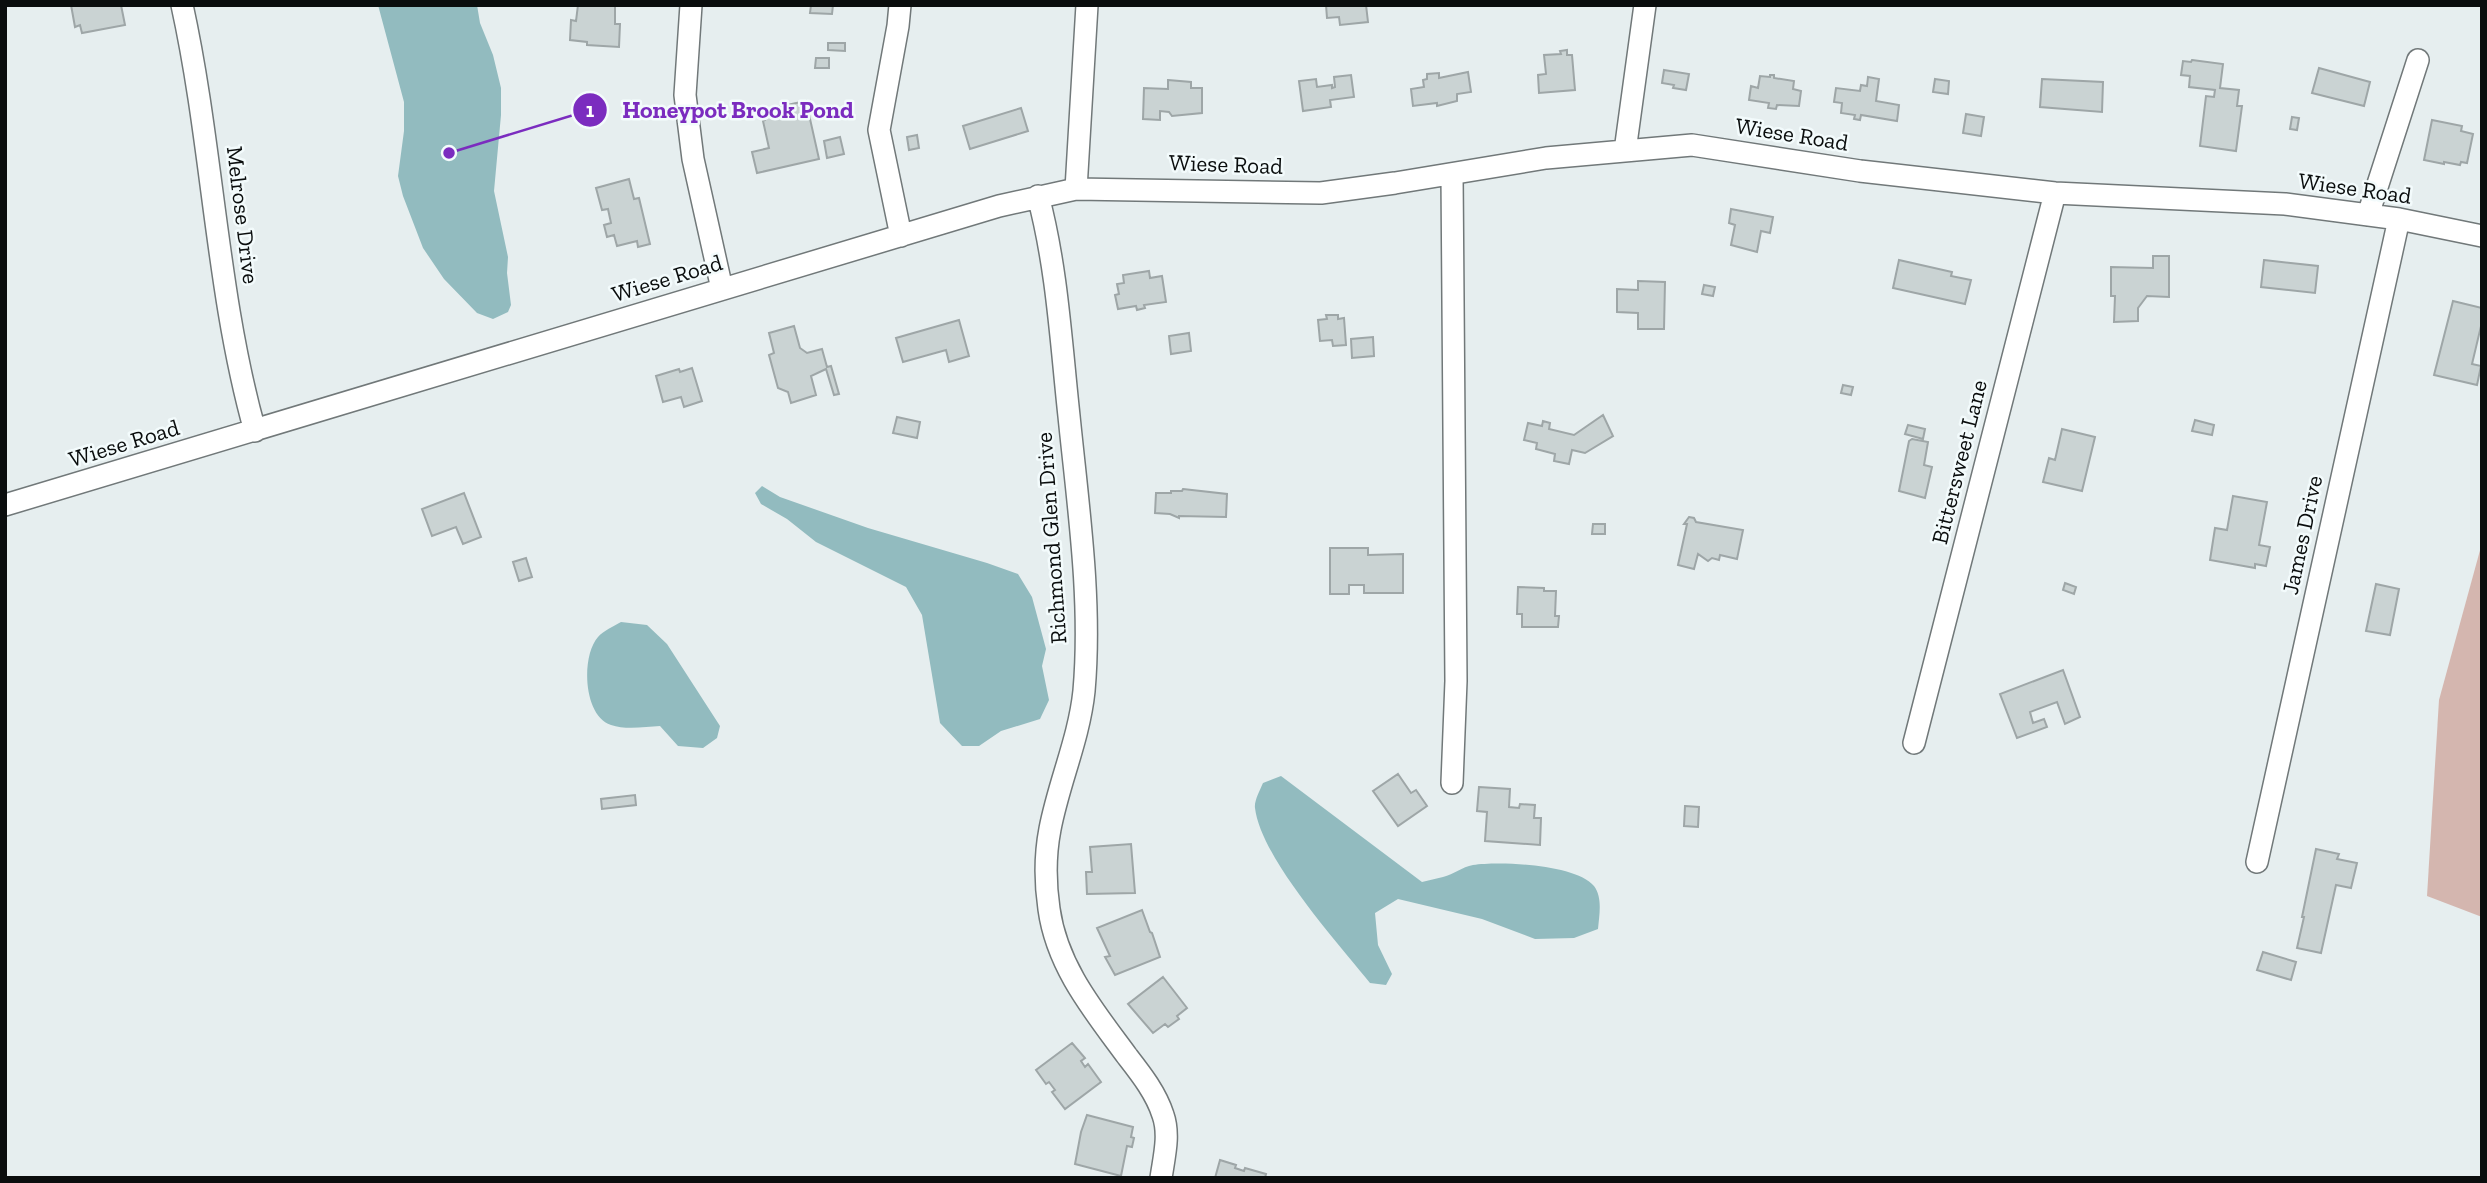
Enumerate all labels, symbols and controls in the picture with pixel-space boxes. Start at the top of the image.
callout: Honeypot Brook Pond [573,87,868,132]
text: Honeypot Brook Pond [622,95,854,124]
text: 1 [586,97,595,122]
street label: Wiese Road [1734,111,1851,157]
street label: Melrose Drive [221,145,265,285]
street label: Wiese Road [1169,148,1284,180]
street label: Wiese Road [2297,166,2414,210]
street label: Wiese Road [608,248,726,308]
street label: Bittersweet Lane [1925,377,1993,547]
street label: Wiese Road [65,413,183,473]
street label: Richmond Glen Drive [1030,431,1072,645]
street label: James Drive [2276,473,2328,597]

